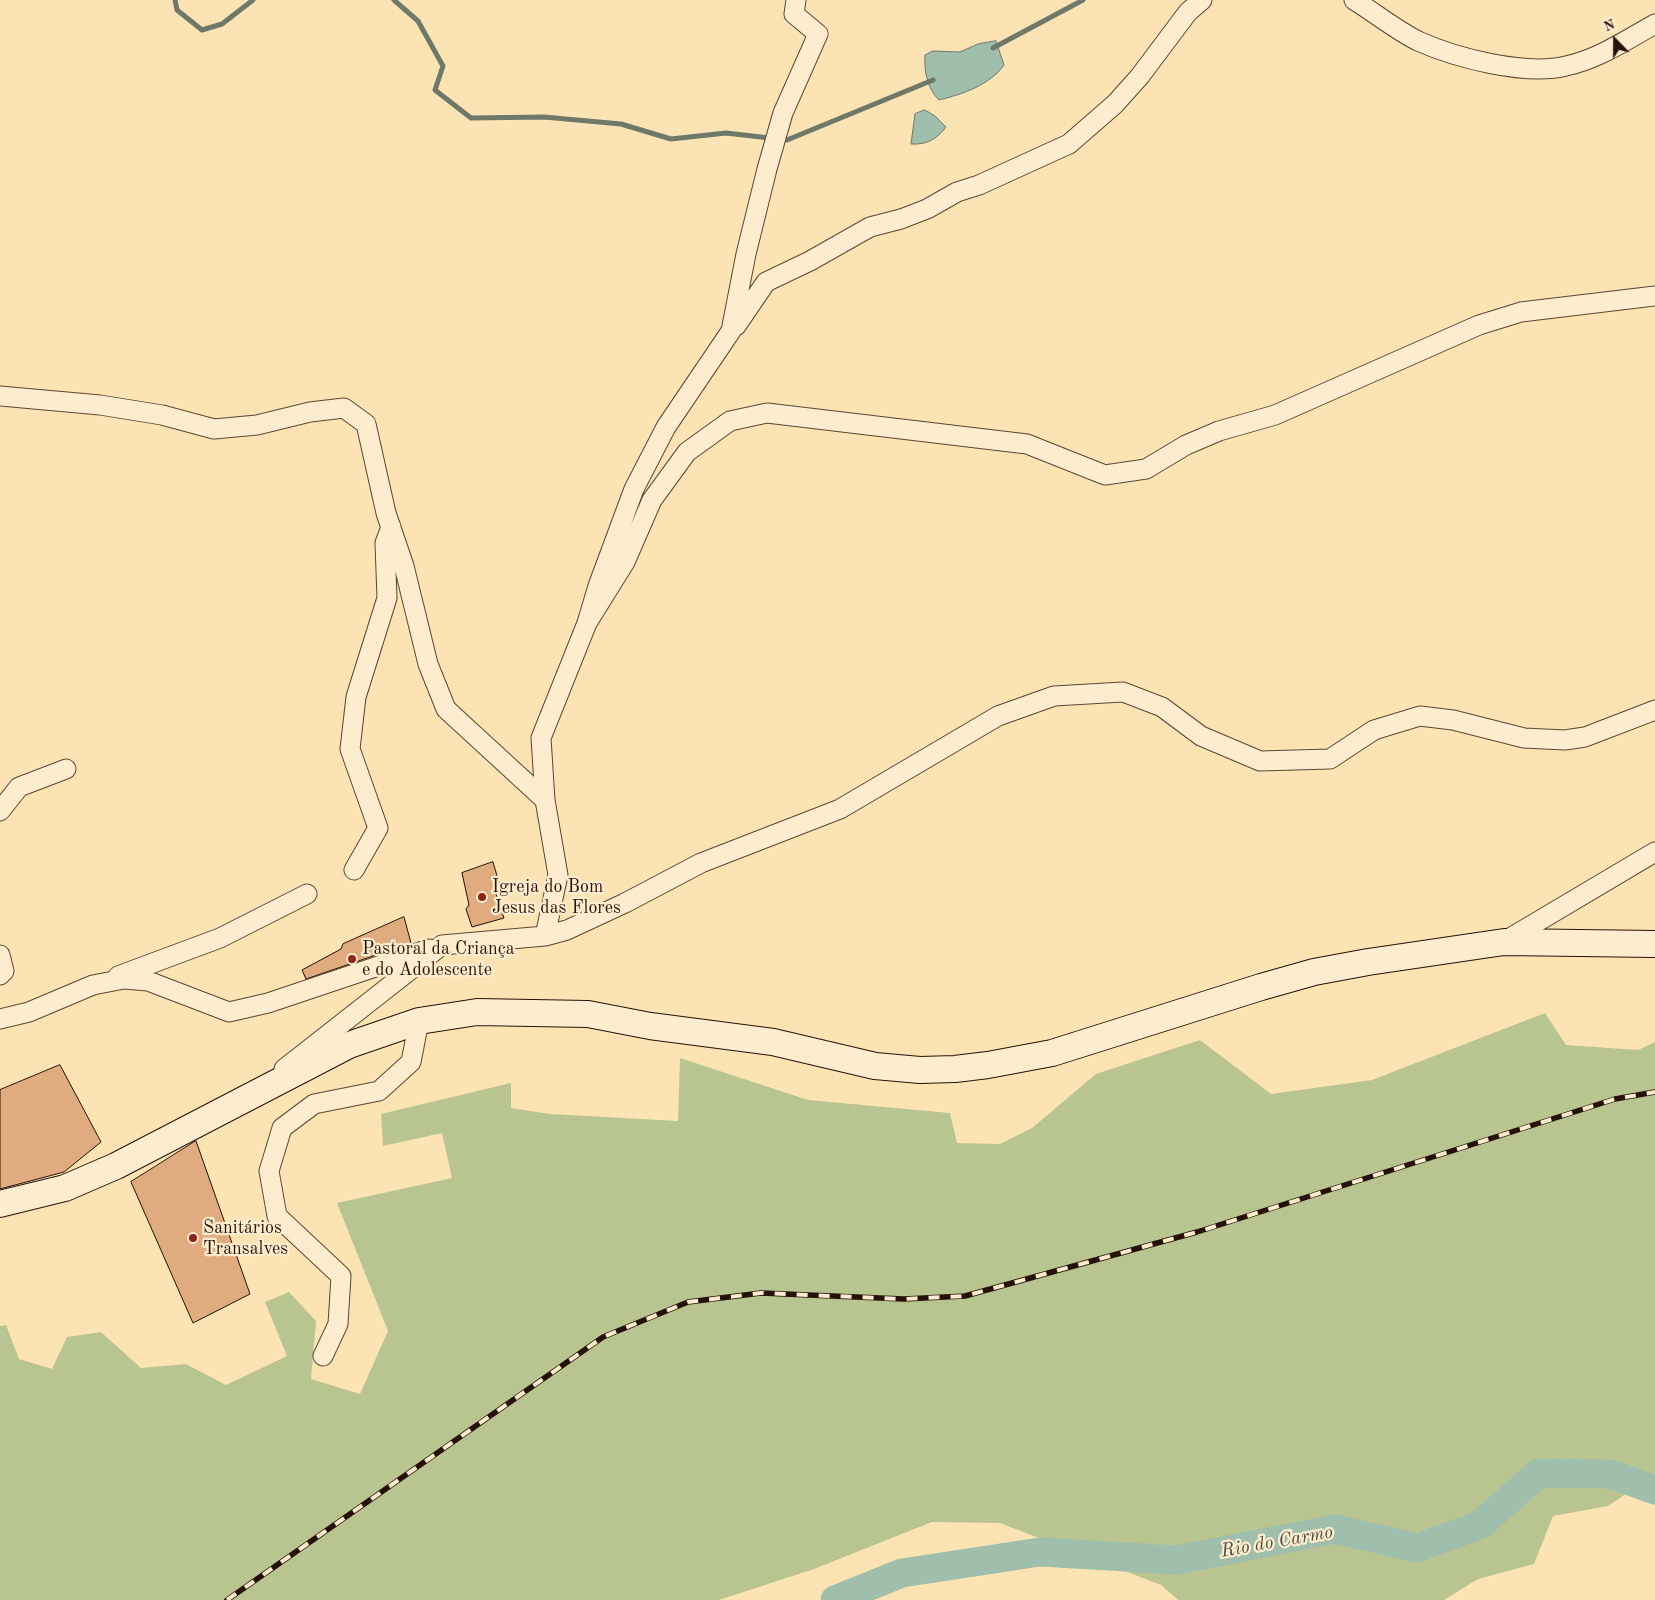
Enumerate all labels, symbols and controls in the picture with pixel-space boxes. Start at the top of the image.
north arrow [1590,15,1640,65]
text: N [1602,18,1617,35]
place label: Igreja do Bom Jesus das Flores [492,876,621,919]
marker: Igreja do Bom Jesus das Flores [476,891,488,903]
place label: Pastoral da Criança e do Adolescente [362,938,515,981]
marker: Pastoral da Criança e do Adolescente [346,953,358,965]
place label: Sanitários Transalves [203,1217,288,1260]
marker: Sanitários Transalves [187,1232,199,1244]
water label: Rio do Carmo [1219,1521,1335,1563]

